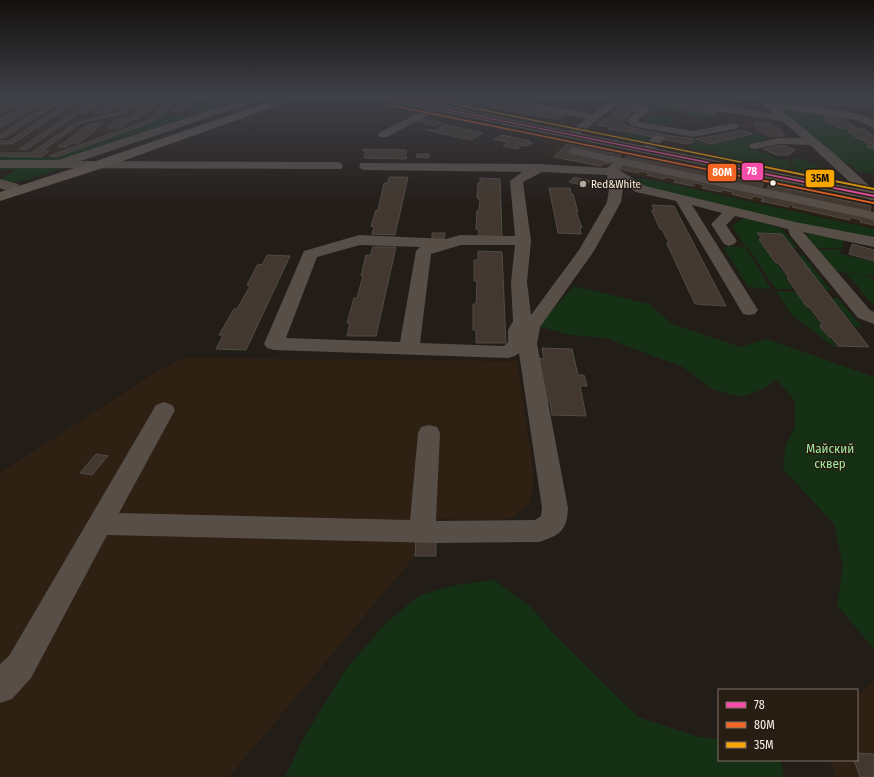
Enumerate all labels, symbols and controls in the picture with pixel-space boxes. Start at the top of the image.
line badge: 78 [741,162,764,181]
line badge: 80М [707,163,737,182]
text: 78 [747,165,757,178]
text: 80М [712,166,732,179]
line badge: 35М [805,169,835,188]
text: 35М [810,172,829,185]
place label: Red&White [591,178,641,191]
unlabelled marker [768,178,778,188]
marker: Red&White [578,179,588,189]
park label: Майский сквер [806,441,854,471]
legend [718,689,858,761]
text: 78 [754,698,765,712]
text: 80М [754,718,775,732]
text: 35М [754,738,773,752]

